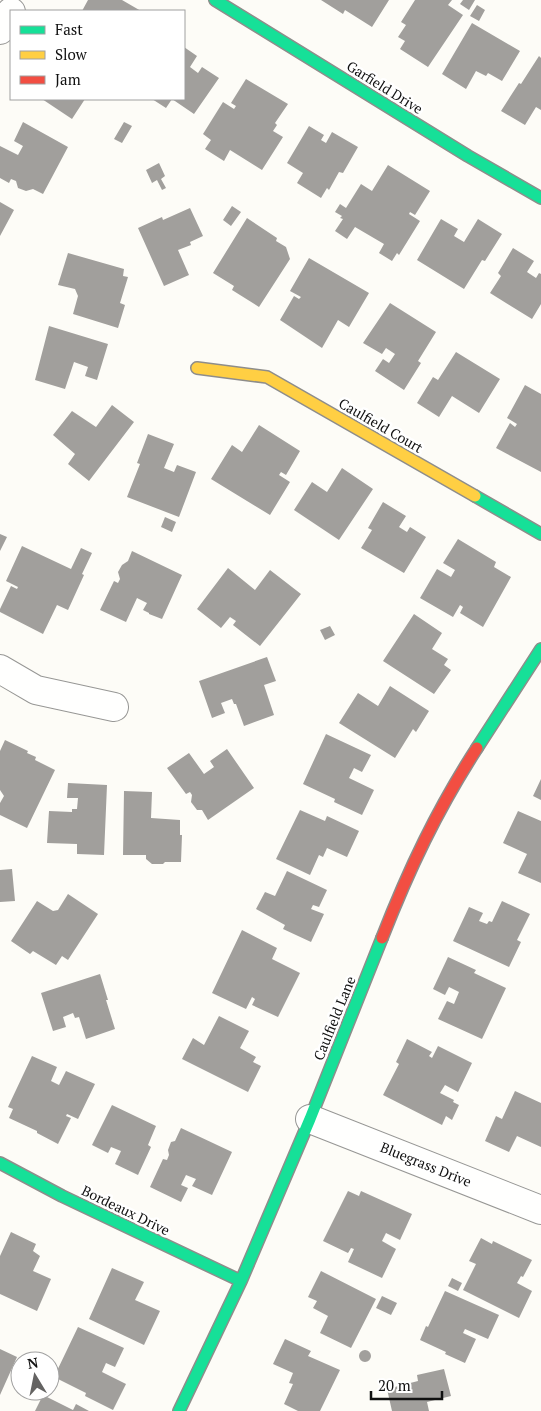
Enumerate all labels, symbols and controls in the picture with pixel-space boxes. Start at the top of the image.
legend [10,10,185,100]
text: Fast [55,19,83,39]
text: Slow [55,44,88,64]
street label: Garfield Drive [343,56,427,118]
text: Jam [55,69,81,89]
street label: Caulfield Court [335,393,427,457]
street label: Caulfield Lane [308,973,360,1063]
street label: Bluegrass Drive [378,1137,474,1191]
street label: Bordeaux Drive [79,1180,173,1240]
north arrow [10,1351,60,1401]
text: N [26,1352,40,1373]
scale bar [371,1368,442,1400]
text: 20 m [378,1375,411,1395]

